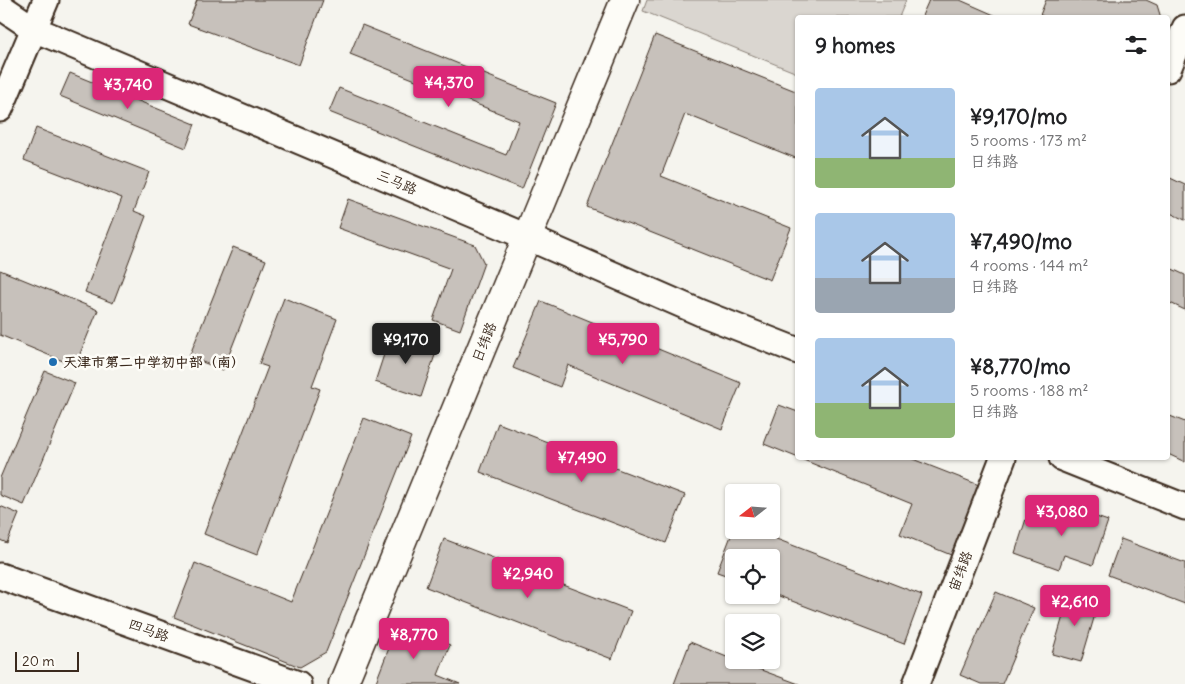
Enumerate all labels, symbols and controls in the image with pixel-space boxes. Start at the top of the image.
icon: filters [1122,31,1150,59]
text: 9 homes [815,32,895,59]
pin: ¥4,370 [408,66,490,108]
pin: ¥3,740 [87,68,169,110]
text: ¥4,370 [424,72,474,92]
text: ¥3,740 [103,74,153,94]
text: ¥9,170/mo [970,103,1067,130]
icon: home [855,108,915,168]
text: 5 rooms · 173 m² [970,130,1087,150]
text: 日纬路 [970,151,1018,171]
street label: 三马路 [374,166,420,198]
text: ¥7,490/mo [970,228,1072,255]
icon: home [855,233,915,293]
text: 4 rooms · 144 m² [970,255,1089,275]
text: 日纬路 [970,276,1018,296]
street label: 日纬路 [468,319,500,365]
pin: ¥9,170 [365,322,447,365]
pin: ¥5,790 [582,322,664,365]
text: ¥9,170 [383,329,429,349]
text: ¥5,790 [598,329,648,349]
place label: 天津市第二中学初中部（南） [63,353,245,371]
text: ¥8,770/mo [970,353,1071,380]
marker: 天津市第二中学初中部（南） [47,356,59,368]
icon: home [855,358,915,418]
text: 5 rooms · 188 m² [970,380,1088,400]
text: 日纬路 [970,401,1018,421]
pin: ¥7,490 [541,440,623,483]
text: ¥7,490 [557,447,607,467]
north arrow [725,484,780,539]
map controls [725,484,780,669]
pin: ¥3,080 [1021,494,1103,537]
text: ¥3,080 [1036,501,1088,521]
street label: 宙纬路 [944,548,976,594]
button: locate [725,549,780,604]
pin: ¥2,940 [487,556,569,599]
text: ¥2,940 [503,563,553,583]
pin: ¥2,610 [1034,584,1116,627]
text: ¥2,610 [1051,591,1099,611]
street label: 四马路 [126,614,172,646]
button: layers [725,614,780,669]
pin: ¥8,770 [373,618,455,660]
text: ¥8,770 [390,624,438,644]
scale bar [15,649,79,672]
text: 20 m [22,652,55,670]

